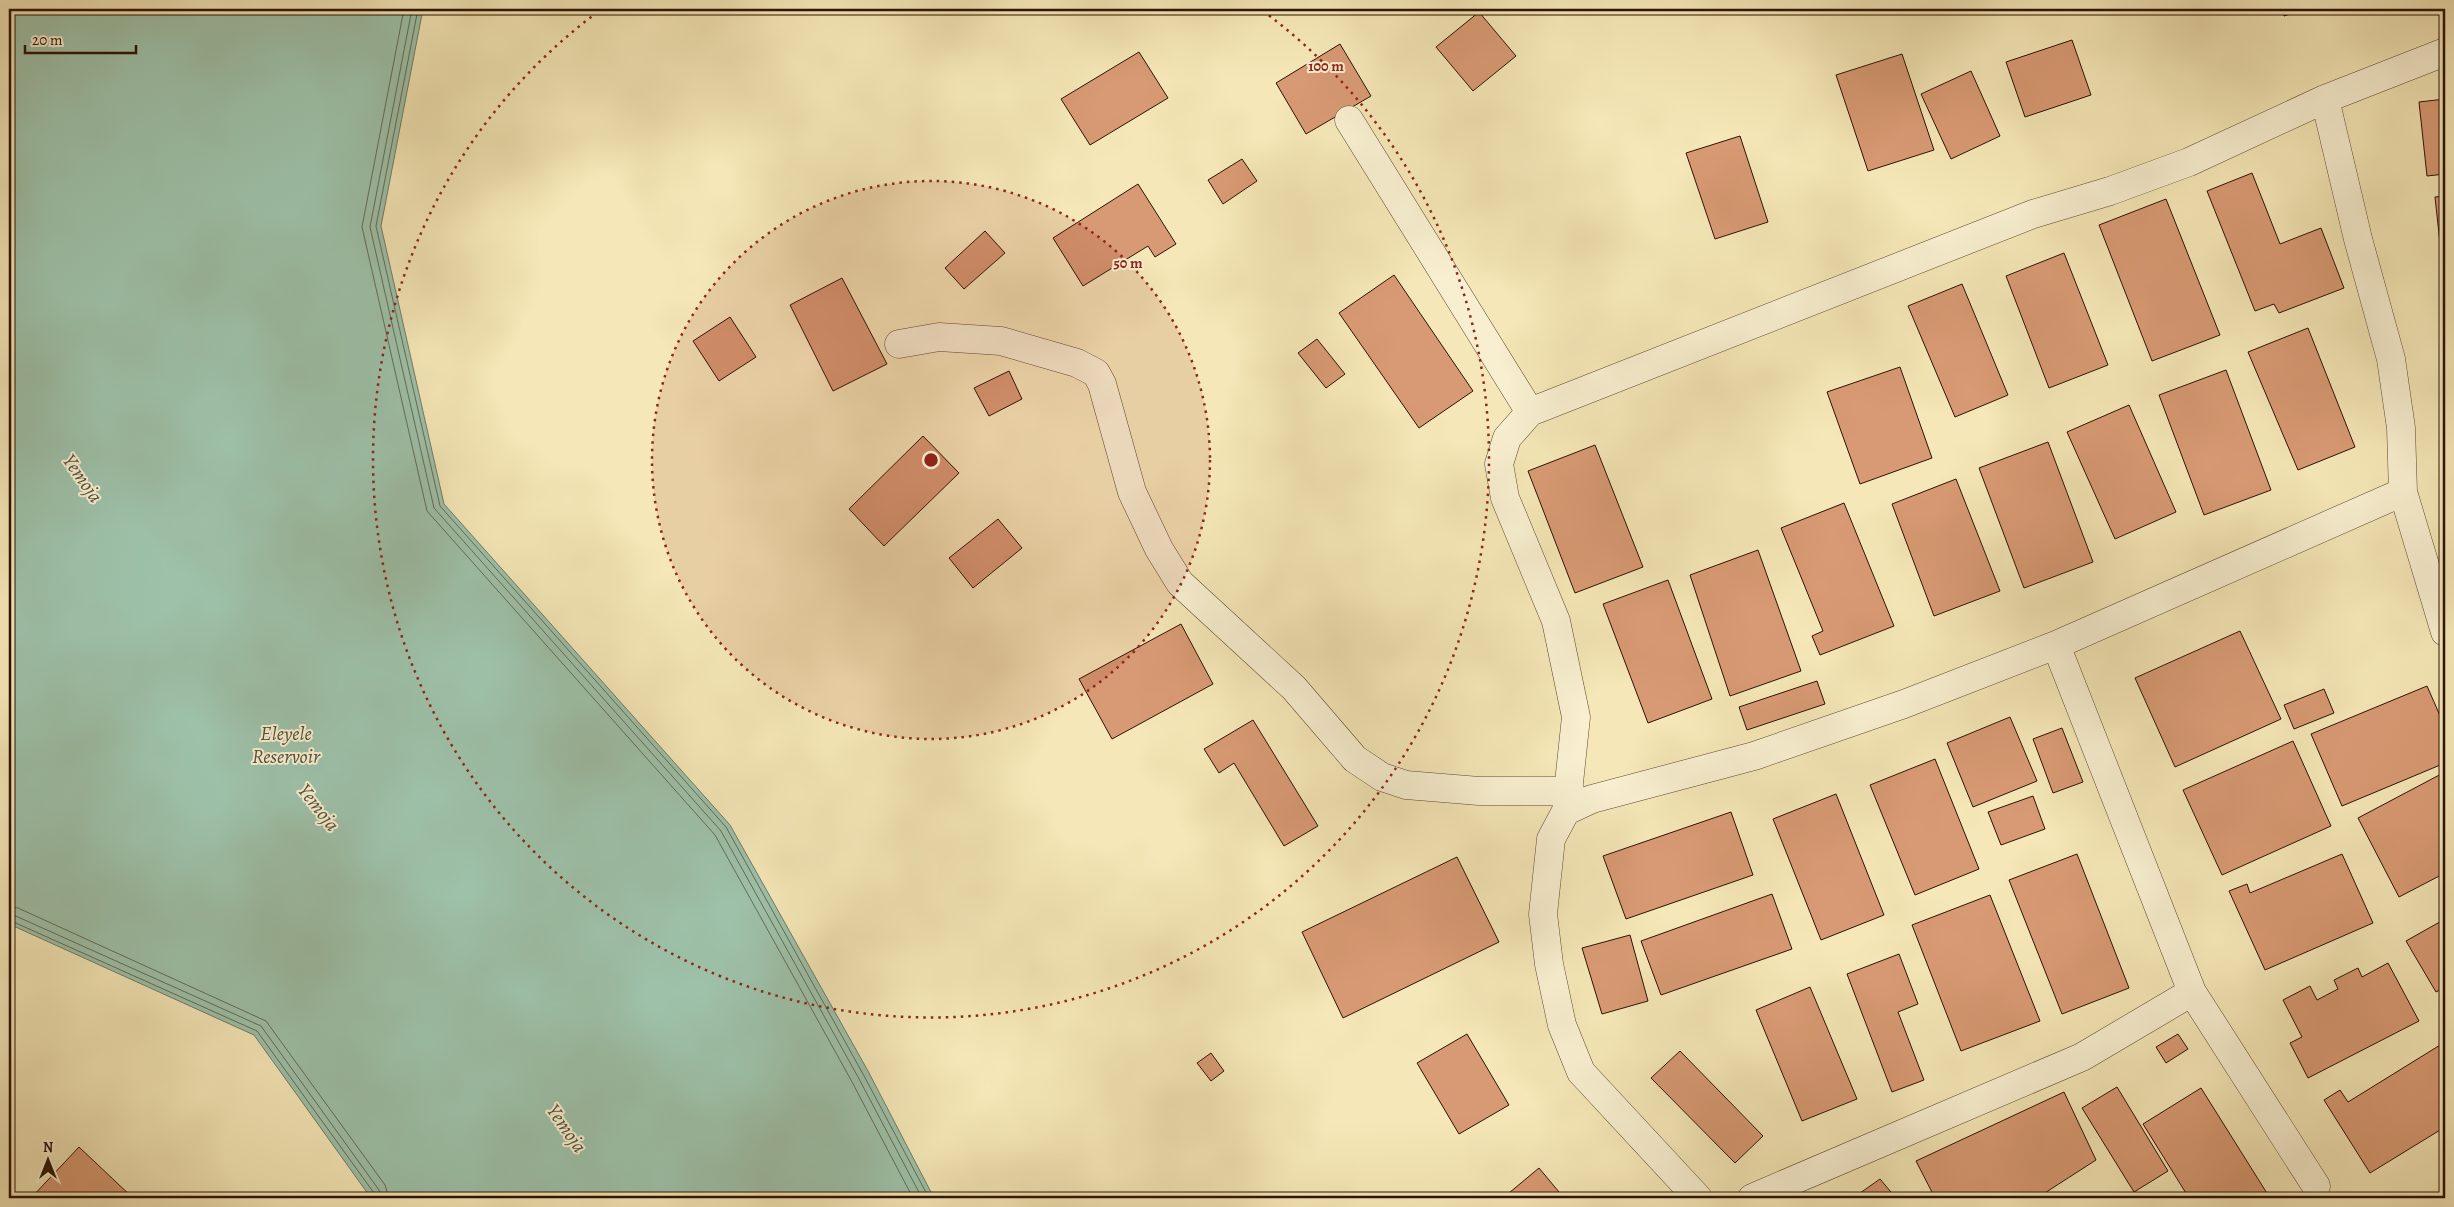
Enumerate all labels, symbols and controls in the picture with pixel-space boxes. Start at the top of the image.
scale bar [25,22,136,54]
text: 20 m [32,30,63,50]
text: 100 m [1308,56,1344,76]
text: 50 m [1113,253,1143,273]
water label: Yemoja [56,449,109,508]
centre of rings [922,451,940,469]
water label: Eleyele Reservoir [252,720,321,770]
water label: Yemoja [291,778,346,837]
water label: Yemoja [540,1099,593,1158]
north arrow [22,1134,72,1184]
text: N [43,1138,53,1157]

